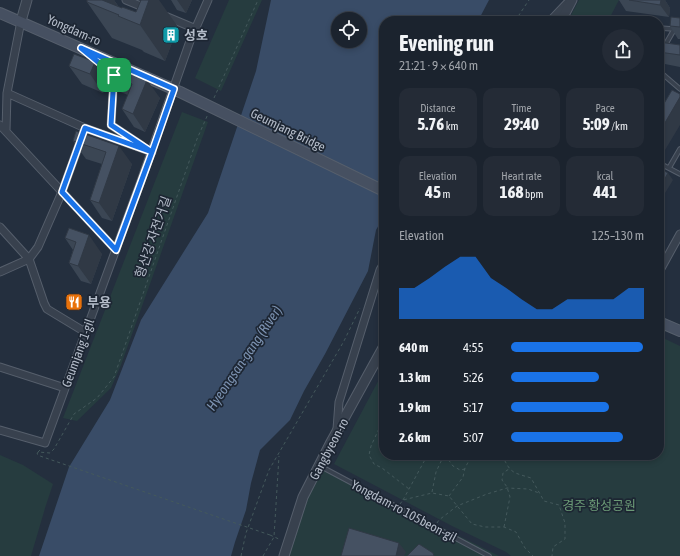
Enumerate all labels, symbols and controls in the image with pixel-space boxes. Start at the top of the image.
street label: Yongdam-ro [45,11,103,49]
map controls [331,12,367,48]
button: locate [331,12,367,48]
building icon: 성호 [161,25,181,45]
place label: 성호 [184,28,208,43]
button: share [602,29,644,71]
text: Evening run [399,30,494,56]
pin [97,58,131,92]
text: 21:21 · 9 × 640 m [399,58,478,73]
icon: arrive [103,64,125,86]
text: Distance [420,102,455,114]
text: Time [511,102,532,114]
text: Pace [595,102,615,114]
street label: Geumjang Bridge [248,105,328,155]
text: 5.76 [417,114,444,134]
text: 29:40 [504,114,539,134]
text: 5:09 [582,114,610,134]
text: km [444,120,458,132]
text: /km [610,120,628,132]
text: Elevation [419,170,457,182]
text: Heart rate [501,170,542,182]
text: kcal [597,170,614,182]
text: 45 [425,182,441,202]
text: 168 [500,182,524,202]
text: 441 [593,182,617,202]
text: m [441,188,451,200]
text: bpm [524,188,543,200]
street label: 형산강 자전거길 [132,194,174,280]
text: Elevation [399,228,444,243]
text: 125–130 m [592,228,644,243]
restaurant icon: 부용 [64,292,84,312]
place label: 부용 [87,295,111,310]
water label: Hyeongsan-gang (River) [203,303,285,413]
street label: Geumjang 1-gil [59,316,98,389]
text: 640 m [399,340,428,355]
text: 4:55 [463,340,484,355]
text: 1.3 km [399,370,430,385]
text: 5:26 [463,370,484,385]
text: 1.9 km [399,400,430,415]
text: 5:17 [463,400,484,415]
street label: Gangbyeon-ro [307,416,351,482]
text: 2.6 km [399,430,430,445]
text: 5:07 [463,430,484,445]
street label: Yongdam-ro 105beon-gil [349,477,460,545]
park label: 경주 황성공원 [562,498,636,513]

